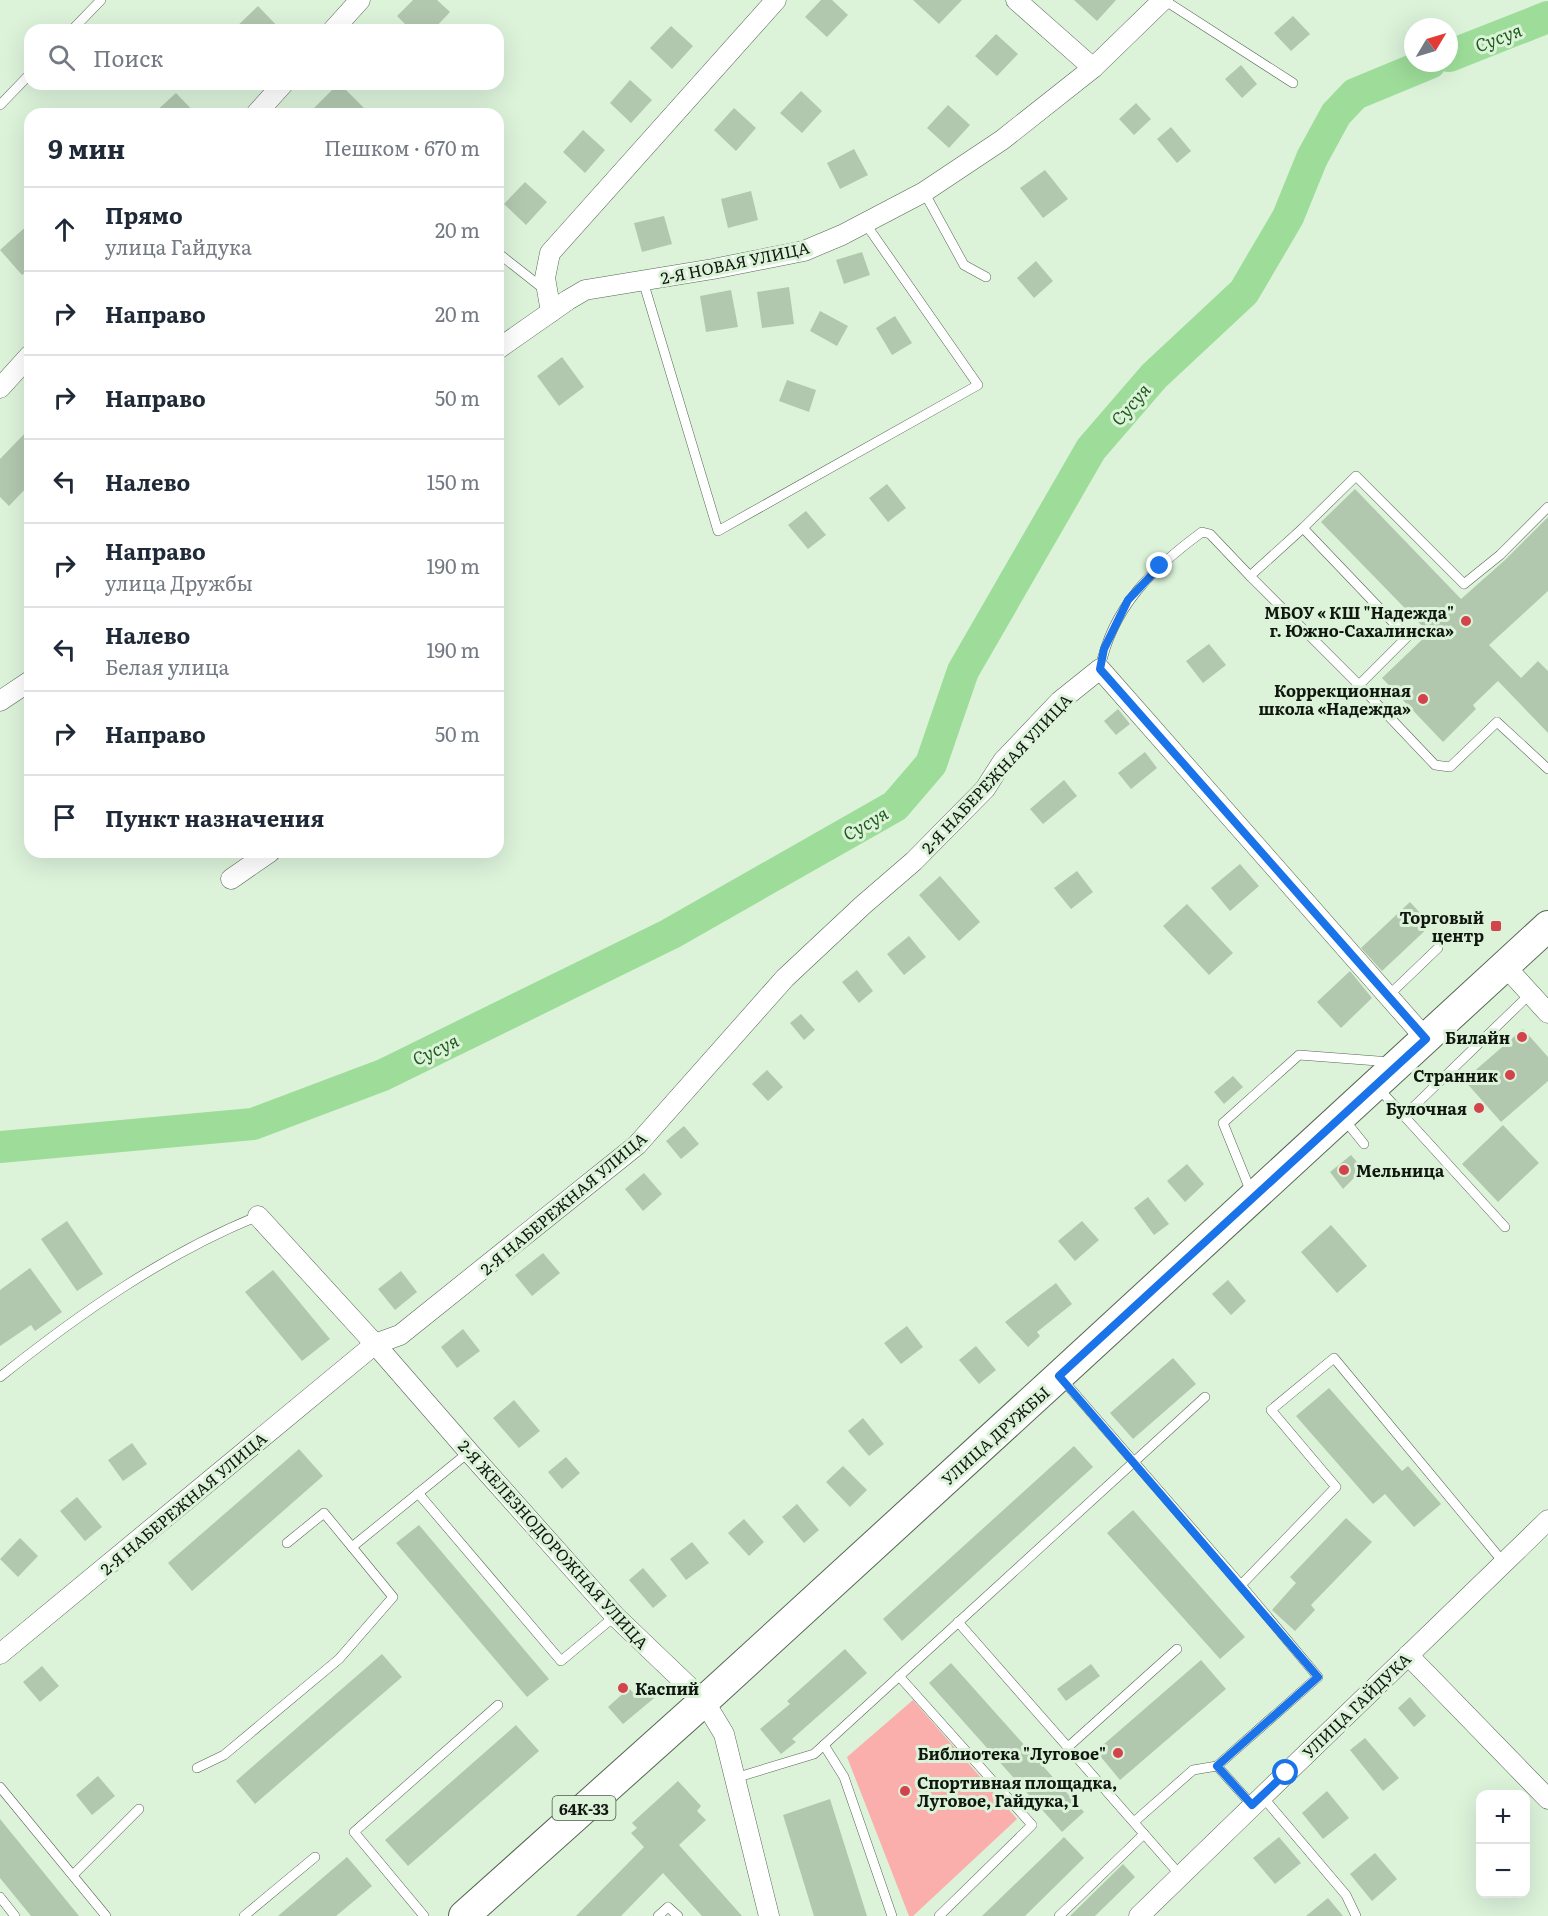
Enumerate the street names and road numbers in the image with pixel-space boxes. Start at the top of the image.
street label: 2-Я НОВАЯ УЛИЦА [658,234,812,289]
street label: 2-Я НАБЕРЕЖНАЯ УЛИЦА [915,687,1077,858]
street label: 2-Я НАБЕРЕЖНАЯ УЛИЦА [474,1126,652,1280]
street label: УЛИЦА ДРУЖБЫ [936,1380,1054,1490]
street label: 2-Я НАБЕРЕЖНАЯ УЛИЦА [94,1426,272,1580]
street label: 2-Я ЖЕЛЕЗНОДОРОЖНАЯ УЛИЦА [453,1434,655,1654]
street label: УЛИЦА ГАЙДУКА [1296,1647,1416,1763]
road number: 64К-33 [552,1796,616,1820]

